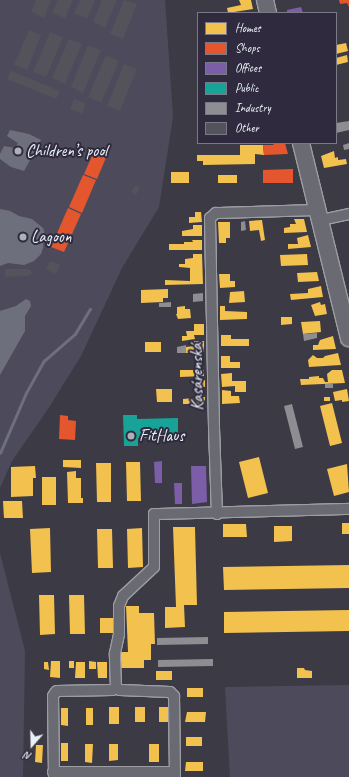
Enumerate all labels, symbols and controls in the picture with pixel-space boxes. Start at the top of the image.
legend [197,12,337,144]
text: Homes [235,20,261,36]
text: Shops [235,40,260,56]
text: Offices [235,60,261,76]
text: Public [235,80,259,96]
text: Industry [235,100,271,116]
text: Other [235,120,259,136]
place label: Children’s pool [26,141,107,161]
marker: Children’s pool [13,146,23,156]
place label: Lagoon [31,227,71,247]
marker: Lagoon [18,232,28,242]
street label: Kasárenská [186,343,208,411]
place label: FitHaus [139,426,184,446]
marker: FitHaus [126,431,136,441]
north arrow [12,725,52,765]
text: N [22,749,33,764]

